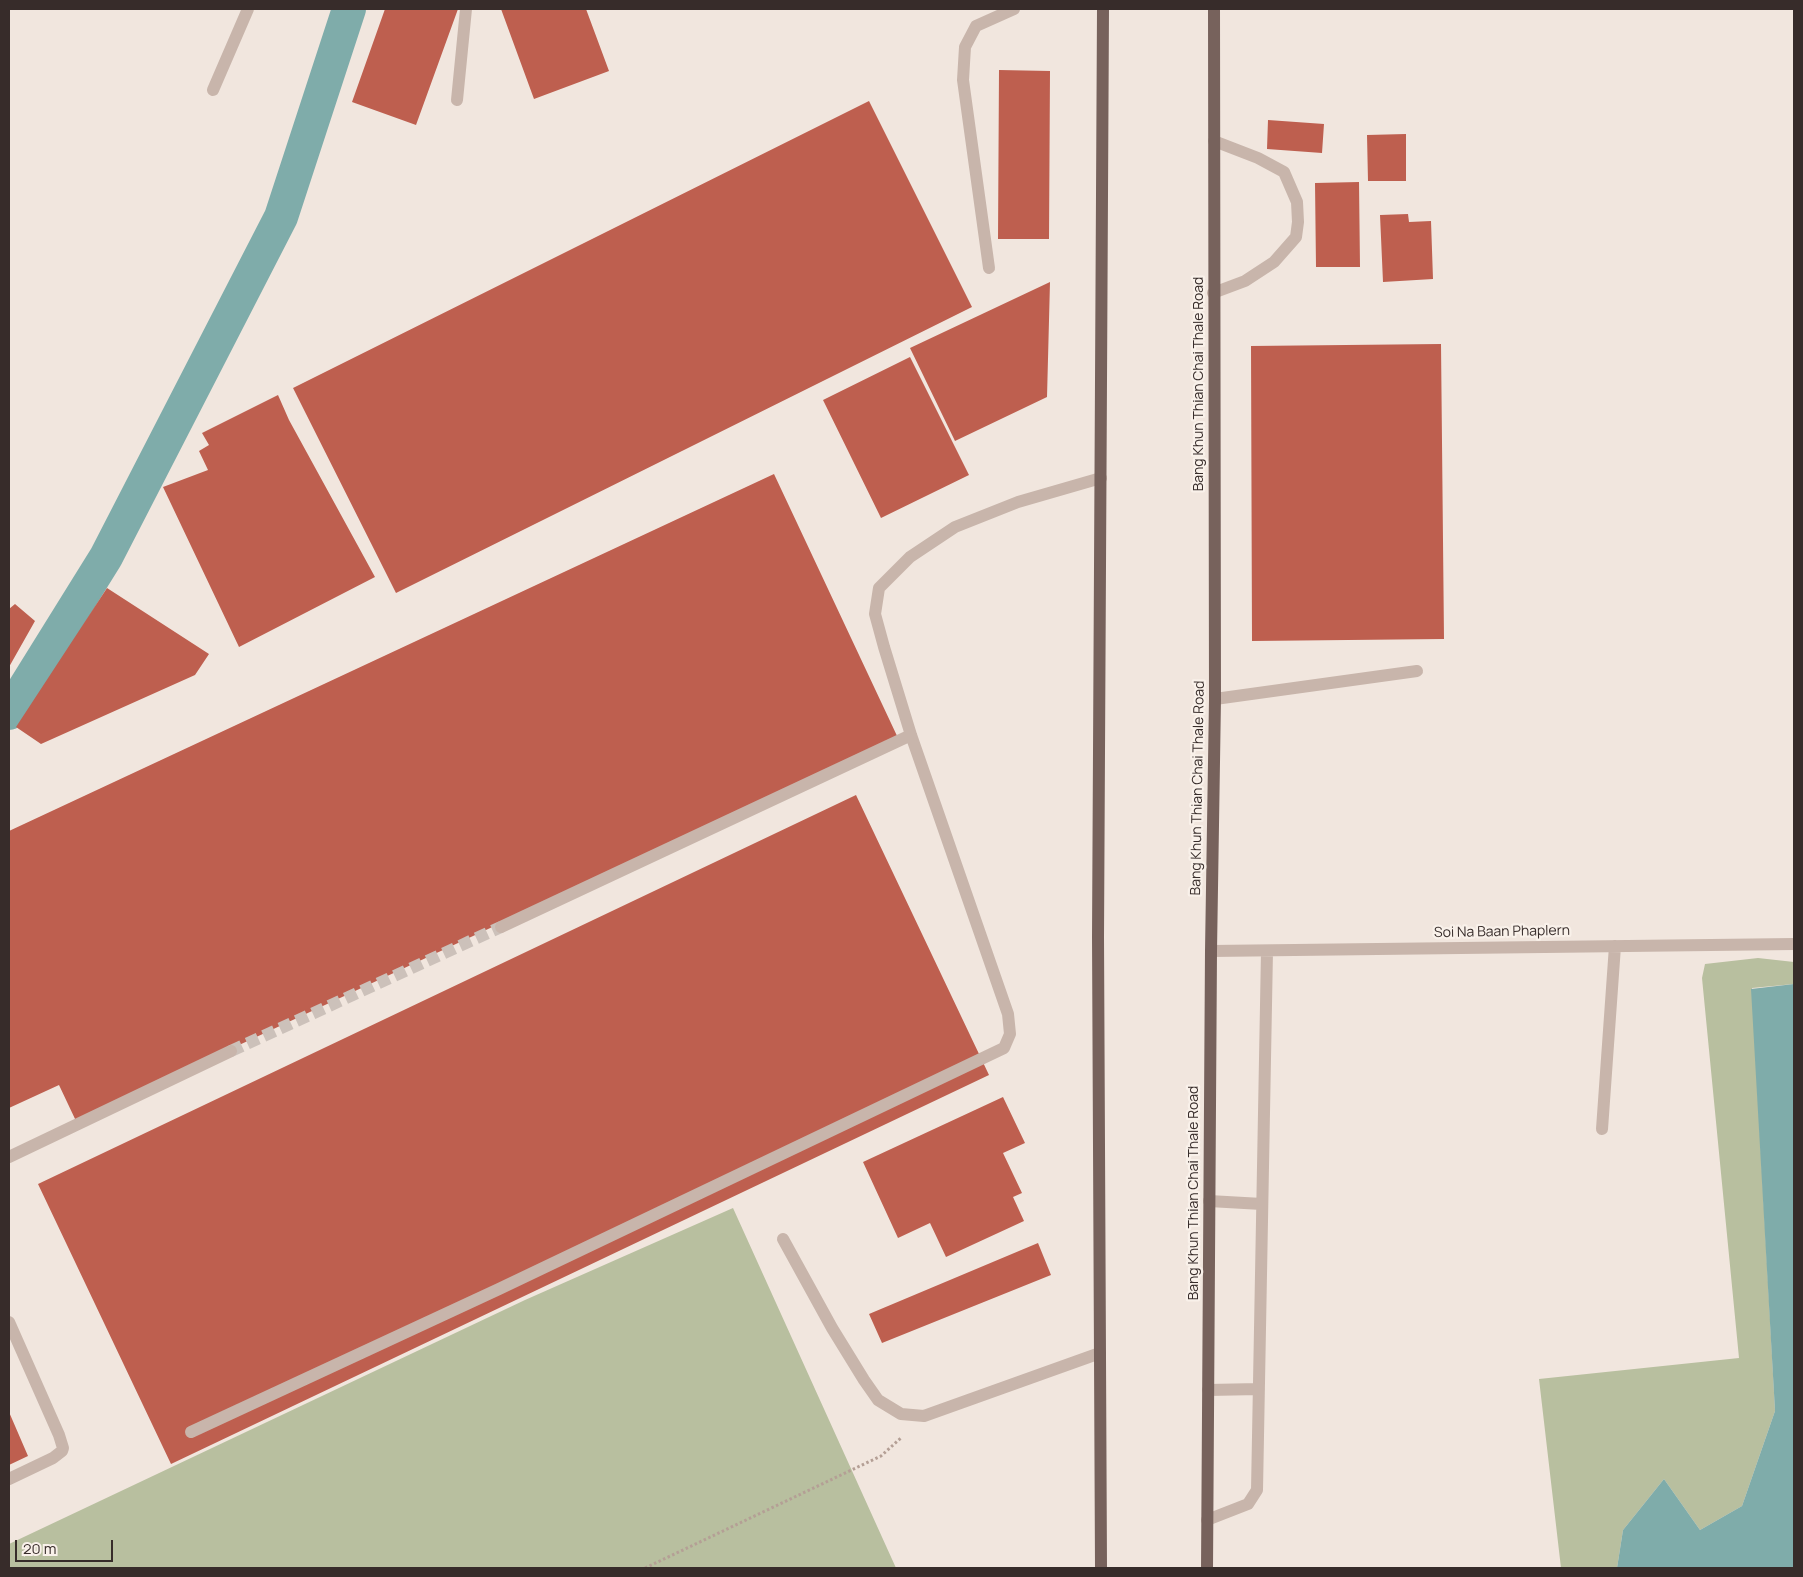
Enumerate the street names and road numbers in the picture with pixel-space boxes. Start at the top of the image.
street label: Bang Khun Thian Chai Thale Road [1191,277,1207,491]
street label: Bang Khun Thian Chai Thale Road [1188,681,1208,895]
street label: Soi Na Baan Phaplern [1434,922,1570,942]
street label: Bang Khun Thian Chai Thale Road [1186,1086,1202,1300]

